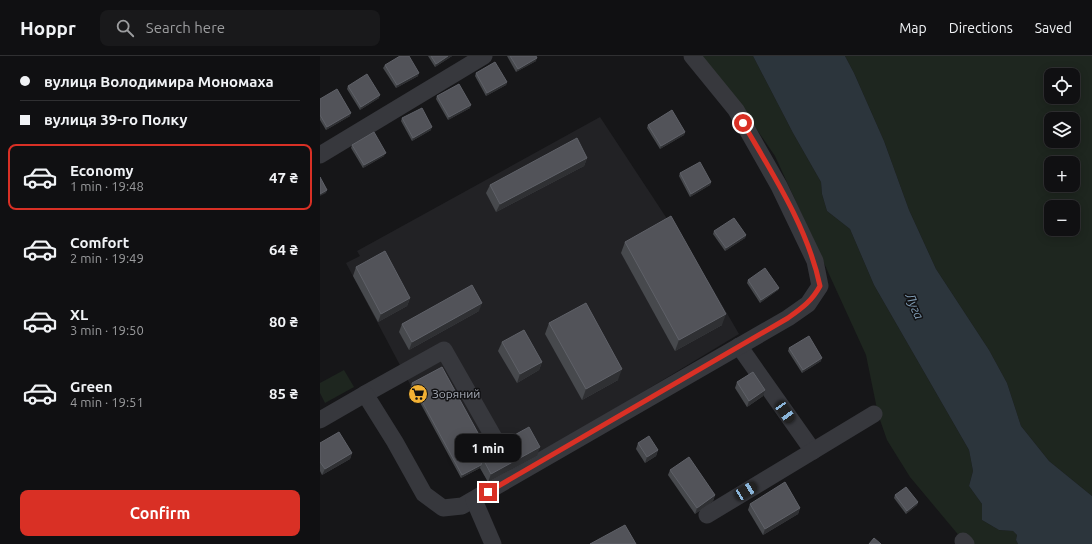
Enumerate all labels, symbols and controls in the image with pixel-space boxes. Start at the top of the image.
search box [100,10,380,46]
text: Hoppr [20,17,76,39]
icon: search [114,17,136,39]
text: Search here [146,19,225,36]
text: Map [899,20,927,36]
text: Directions [949,20,1013,36]
text: Saved [1035,20,1072,36]
map controls [1044,68,1080,236]
button: locate [1044,68,1080,104]
text: вулиця Володимира Мономаха [44,73,274,90]
text: вулиця 39-го Полку [44,111,187,128]
button: layers [1044,112,1080,148]
route start [734,114,752,132]
button: + [1044,156,1080,192]
icon: car [22,159,58,195]
text: Economy [70,162,134,179]
text: 47 ₴ [269,169,298,186]
text: 1 min · 19:48 [70,179,144,193]
button: − [1044,200,1080,236]
icon: car [22,231,58,267]
text: Comfort [70,234,129,251]
text: 64 ₴ [269,241,298,258]
text: 2 min · 19:49 [70,251,144,265]
water label: Луга [903,290,927,321]
icon: car [22,303,58,339]
text: XL [70,306,88,323]
text: 80 ₴ [269,313,298,330]
text: 3 min · 19:50 [70,323,144,337]
icon: car [22,375,58,411]
text: Green [70,378,112,395]
supermarket icon: Зоряний [407,383,429,405]
text: 85 ₴ [269,385,298,402]
place label: Зоряний [432,387,480,400]
text: 4 min · 19:51 [70,395,144,409]
car [773,399,797,425]
callout: 1 min [455,434,521,462]
text: 1 min [472,441,504,455]
car [733,480,759,502]
route end [479,483,497,501]
button: Confirm [20,490,300,536]

